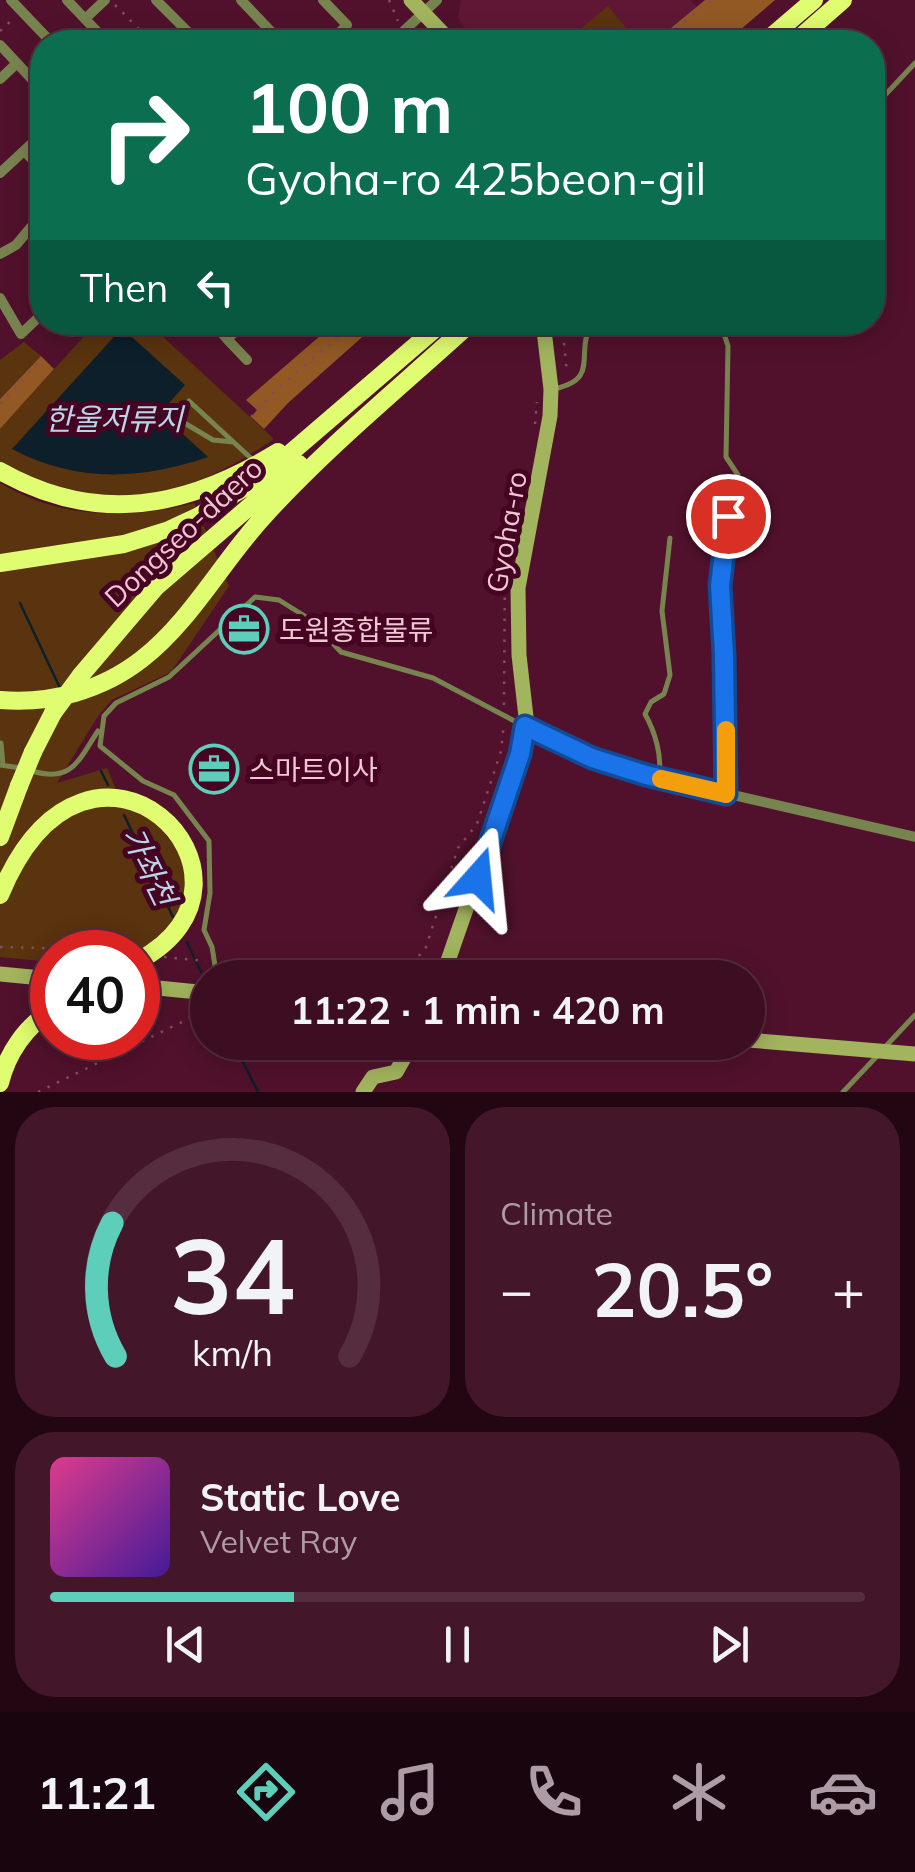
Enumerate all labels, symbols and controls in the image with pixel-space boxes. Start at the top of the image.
text: 100 m [245,63,453,151]
icon: right [80,70,210,200]
text: Gyoha-ro 425beon-gil [245,150,706,206]
icon: left [188,260,243,315]
text: Then [80,264,168,312]
water label: 한울저류지 [45,400,185,438]
street label: Dongseo-daero [97,450,269,614]
street label: Gyoha-ro [478,469,534,595]
pin [686,474,771,559]
icon: arrive [701,489,756,544]
office icon: 도원종합물류 [218,603,270,655]
place label: 도원종합물류 [279,612,434,647]
office icon: 스마트이사 [188,743,240,795]
place label: 스마트이사 [249,752,378,787]
water label: 가좌천 [114,820,186,915]
position arrow [426,826,530,930]
speed limit sign: 40 [30,930,160,1060]
text: 11:22 · 1 min · 420 m [290,986,665,1034]
text: Climate [500,1193,613,1233]
text: 34 [170,1209,295,1340]
text: 20.5° [591,1242,774,1336]
text: − [500,1255,533,1324]
text: + [832,1255,865,1324]
text: km/h [192,1330,273,1375]
text: Static Love [200,1473,401,1521]
text: Velvet Ray [200,1521,357,1561]
icon: previous [158,1617,213,1672]
icon: pause [430,1617,485,1672]
icon: next [702,1617,757,1672]
icon: directions [231,1757,301,1827]
icon: music [375,1757,445,1827]
icon: phone [519,1757,589,1827]
icon: climate [664,1757,734,1827]
icon: car [808,1757,878,1827]
text: 11:21 [37,1764,156,1820]

